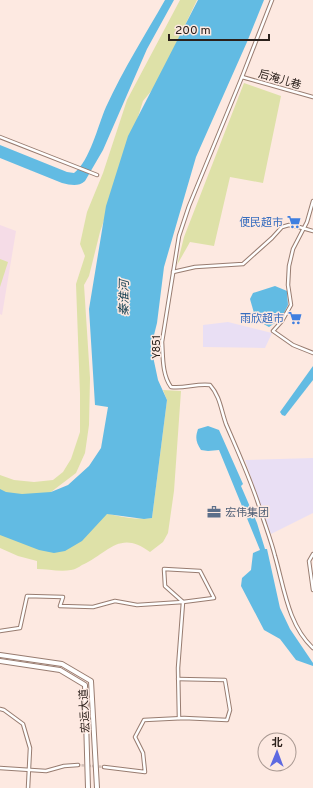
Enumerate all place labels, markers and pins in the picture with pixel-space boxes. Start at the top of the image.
supermarket icon: 便民超市 [286,214,302,230]
place label: 便民超市 [239,216,283,230]
supermarket icon: 雨欣超市 [287,310,303,326]
place label: 雨欣超市 [240,312,284,326]
office icon: 宏伟集团 [206,504,222,520]
place label: 宏伟集团 [225,506,269,520]

